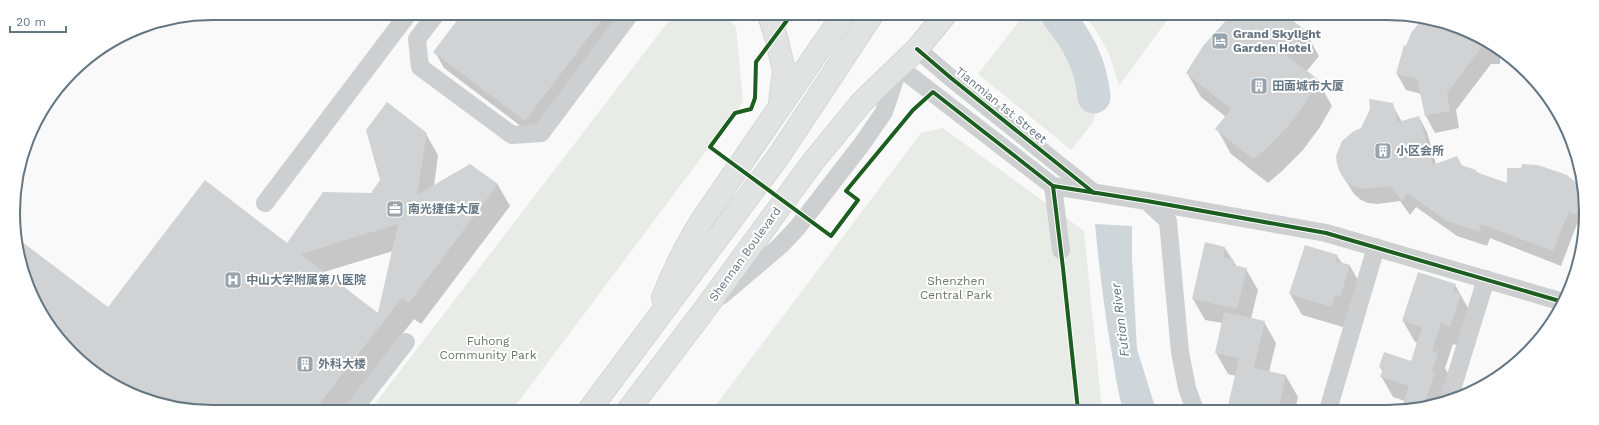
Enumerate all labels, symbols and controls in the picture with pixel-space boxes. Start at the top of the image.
scale bar [10,8,66,34]
text: 20 m [16,15,46,29]
place label: Grand Skylight Garden Hotel [1233,27,1322,55]
hotel icon: Grand Skylight Garden Hotel [1210,31,1230,51]
street label: Tianmian 1st Street [953,64,1049,146]
building icon: 田面城市大厦 [1249,76,1269,96]
place label: 田面城市大厦 [1272,79,1344,93]
building icon: 小区会所 [1373,141,1393,161]
place label: 小区会所 [1396,144,1444,158]
office icon: 南光捷佳大厦 [385,199,405,219]
place label: 南光捷佳大厦 [408,202,480,216]
street label: Shennan Boulevard [706,204,784,304]
hospital icon: 中山大学附属第八医院 [223,270,243,290]
place label: 中山大学附属第八医院 [246,273,366,287]
park label: Shenzhen Central Park [920,274,992,302]
water label: Futian River [1108,281,1132,358]
park label: Fuhong Community Park [439,334,537,362]
building icon: 外科大楼 [295,354,315,374]
place label: 外科大楼 [318,357,366,371]

